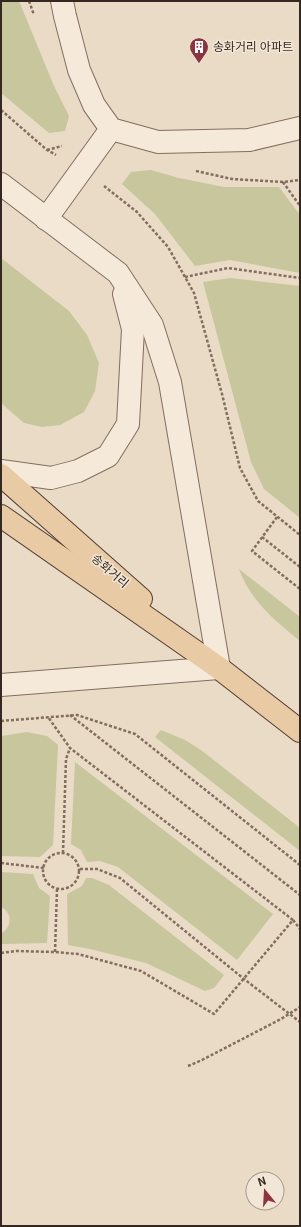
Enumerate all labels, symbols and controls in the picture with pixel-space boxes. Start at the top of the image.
building icon: 송화거리 아파트 [188,36,210,64]
place label: 송화거리 아파트 [213,37,293,54]
street label: 송화거리 [89,549,133,591]
north arrow [245,1171,285,1211]
text: N [255,1172,268,1189]

